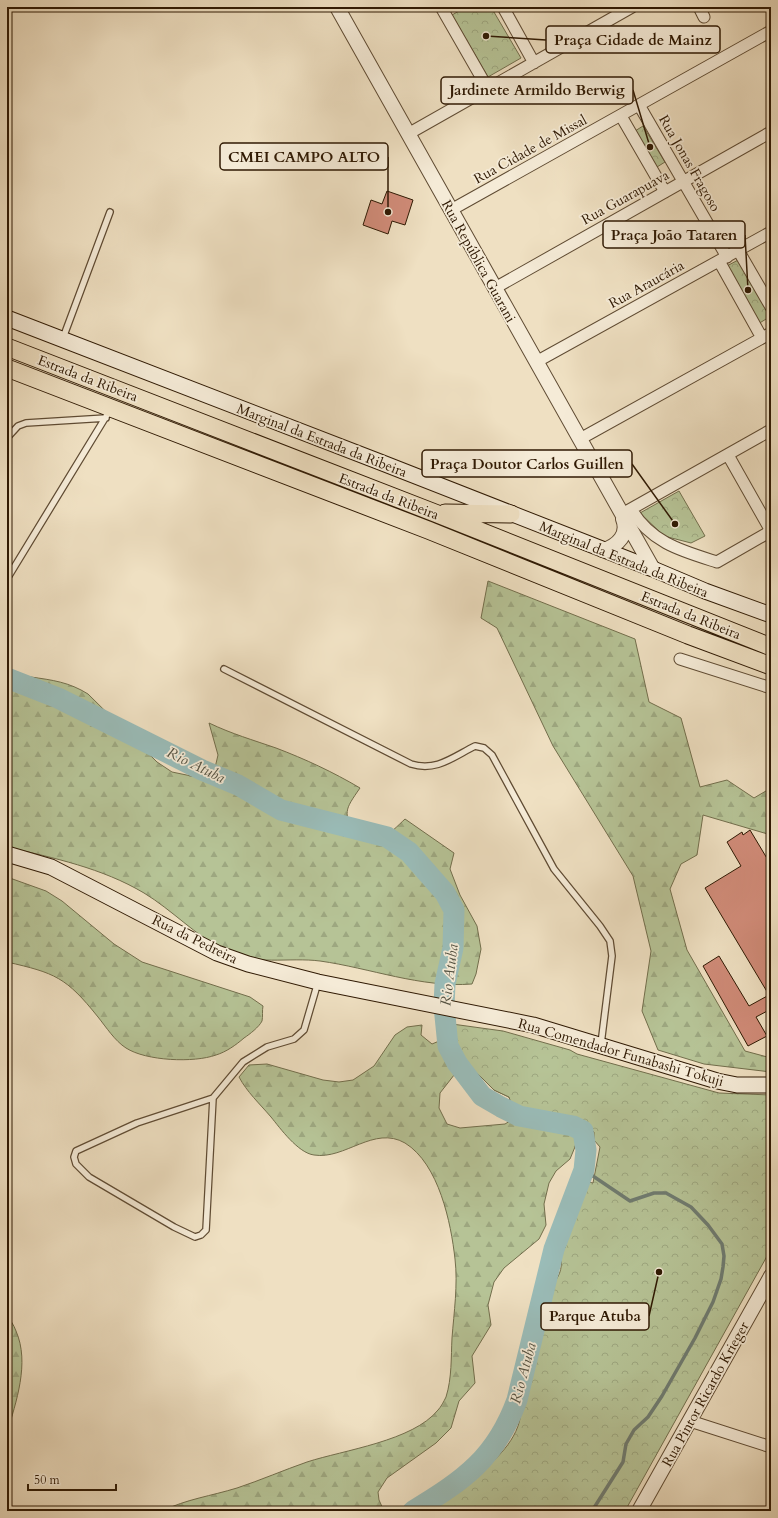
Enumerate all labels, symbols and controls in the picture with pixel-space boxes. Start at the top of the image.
callout: Praça Cidade de Mainz [546,26,720,53]
text: Praça Cidade de Mainz [554,30,713,50]
callout: Jardinete Armildo Berwig [441,77,633,104]
text: Jardinete Armildo Berwig [447,80,625,100]
street label: Rua Cidade de Missal [470,110,591,188]
street label: Rua Jonas Fragoso [654,111,725,215]
callout: CMEI CAMPO ALTO [220,143,388,170]
text: CMEI CAMPO ALTO [228,147,380,167]
street label: Rua Guarapuava [578,165,672,229]
street label: Rua República Guarani [437,197,520,326]
callout: Praça João Tataren [603,221,745,248]
text: Praça João Tataren [611,225,738,245]
street label: Rua Araucária [605,256,687,313]
street label: Estrada da Ribeira [35,351,141,406]
street label: Marginal da Estrada da Ribeira [234,399,410,482]
callout: Praça Doutor Carlos Guillen [422,450,632,477]
text: Praça Doutor Carlos Guillen [430,454,624,474]
street label: Estrada da Ribeira [336,469,442,524]
street label: Marginal da Estrada da Ribeira [536,517,711,602]
street label: Estrada da Ribeira [638,587,744,644]
water label: Rio Atuba [164,742,229,788]
street label: Rua da Pedreira [149,911,241,968]
water label: Rio Atuba [435,943,463,1007]
street label: Rua Comendador Funabashi Tokuji [516,1014,726,1091]
callout: Parque Atuba [541,1303,649,1330]
text: Parque Atuba [549,1306,642,1326]
street label: Rua Pintor Ricardo Krieger [658,1317,754,1470]
water label: Rio Atuba [505,1340,541,1406]
scale bar [28,1466,116,1492]
text: 50 m [34,1472,61,1488]

